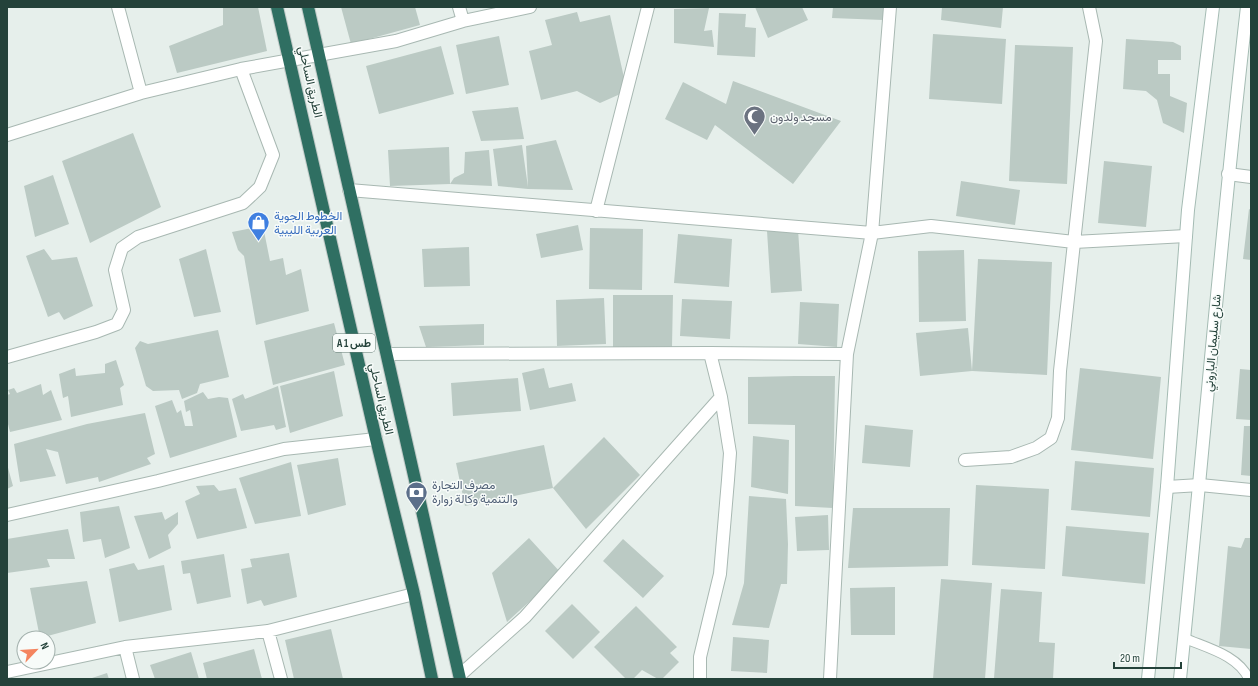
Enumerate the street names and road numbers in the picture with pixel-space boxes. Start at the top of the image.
street label: الطريق الساحلي [293,45,326,120]
street label: شارع سليمان الباروني [1201,294,1227,393]
road number: A 1 طس [333,334,375,352]
street label: الطريق الساحلي [364,362,397,437]

